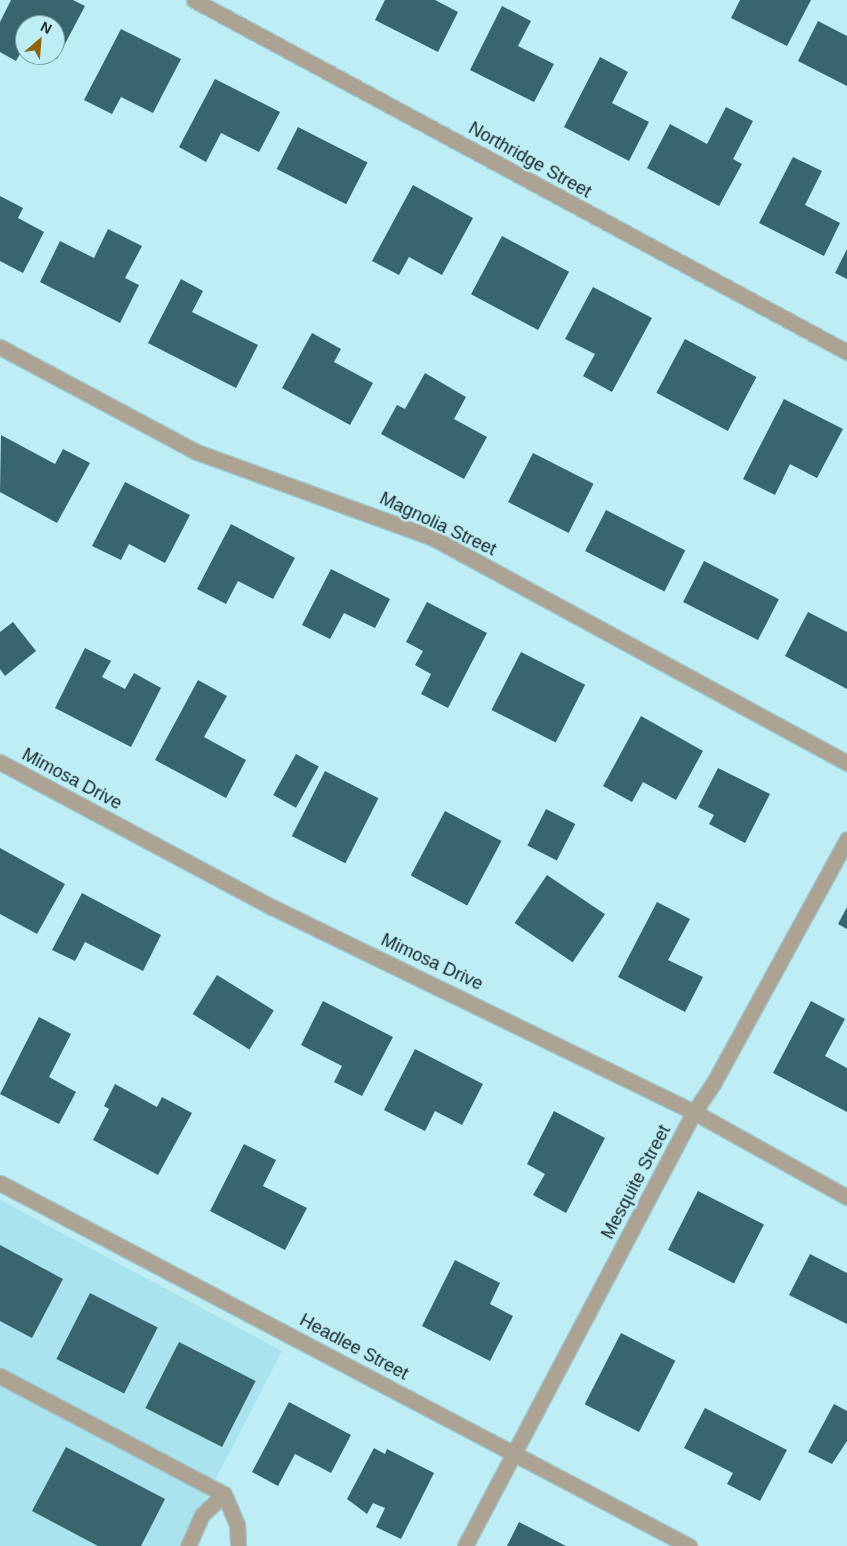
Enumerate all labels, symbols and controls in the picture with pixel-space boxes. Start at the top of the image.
north arrow [15,15,65,65]
text: N [38,18,54,37]
street label: Northridge Street [465,117,595,203]
street label: Magnolia Street [376,488,500,560]
street label: Mimosa Drive [18,744,126,814]
street label: Mimosa Drive [378,929,486,995]
street label: Mesquite Street [597,1121,675,1243]
street label: Headlee Street [296,1309,412,1385]

